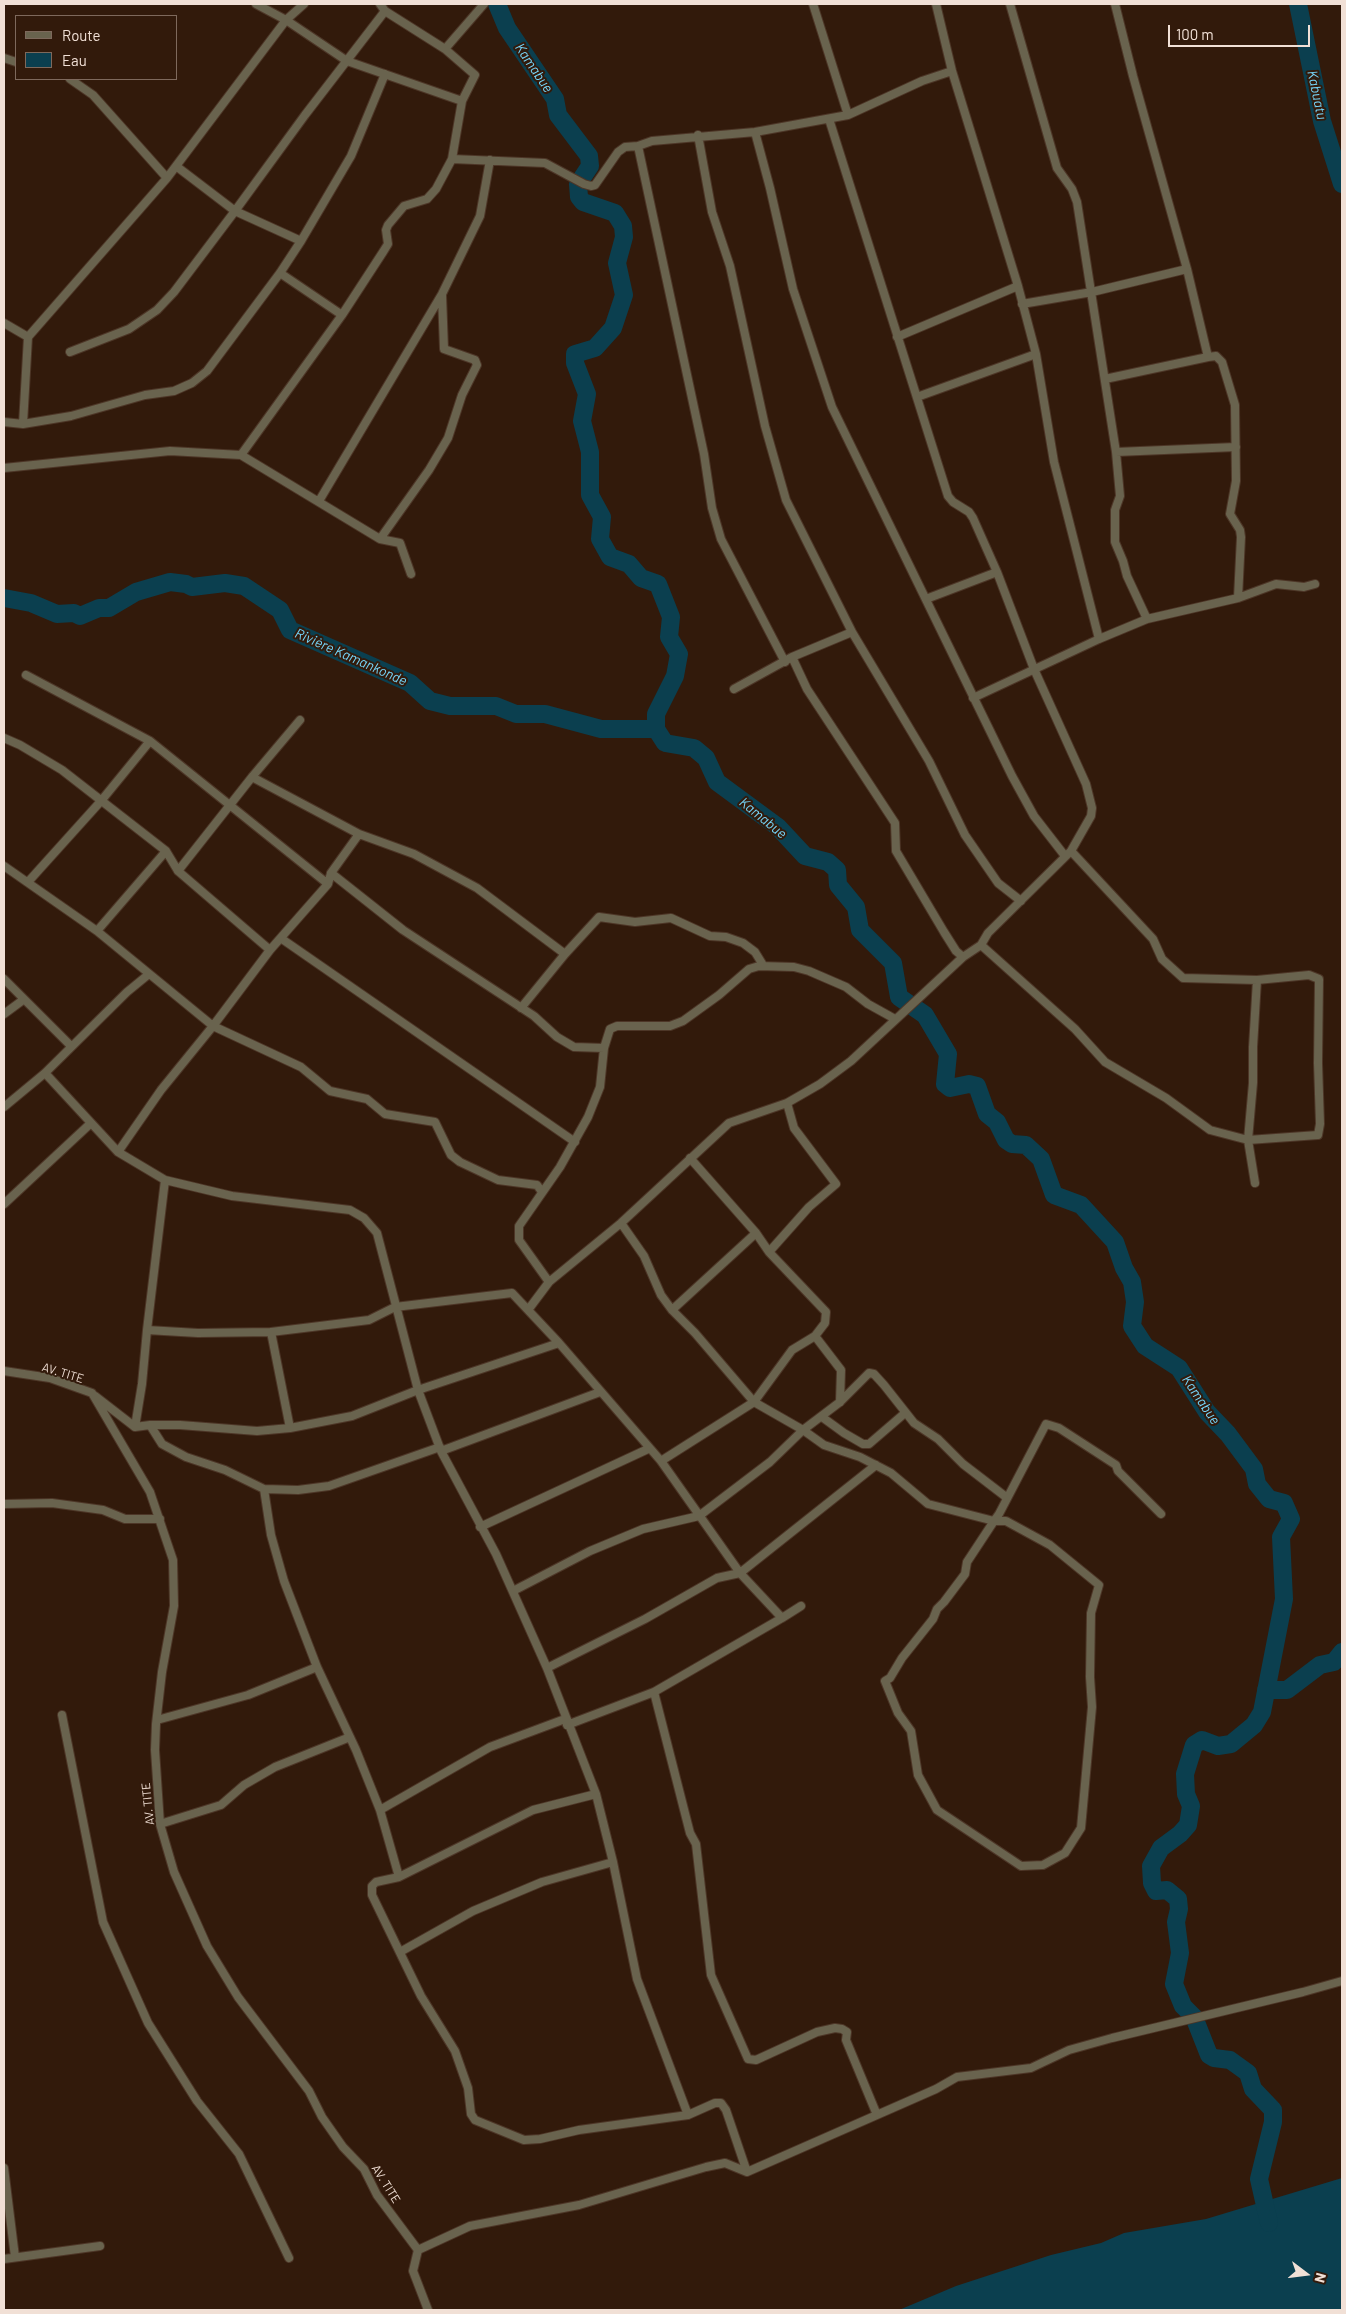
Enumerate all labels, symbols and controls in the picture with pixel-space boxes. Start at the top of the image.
legend [15,15,178,80]
scale bar [1171,15,1314,47]
text: 100 m [1176,25,1214,43]
text: Route [62,26,101,44]
water label: Kamabue [511,40,557,96]
text: Eau [62,51,87,69]
water label: Kabuatu [1304,69,1330,121]
water label: Rivière Kamankonde [292,625,410,689]
water label: Kamabue [736,794,790,842]
street label: AV. TITE [40,1360,86,1386]
water label: Kamabue [1178,1372,1224,1428]
street label: AV. TITE [139,1782,157,1826]
street label: AV. TITE [369,2162,403,2206]
north arrow [1281,2249,1331,2299]
text: N [1312,2271,1330,2285]

